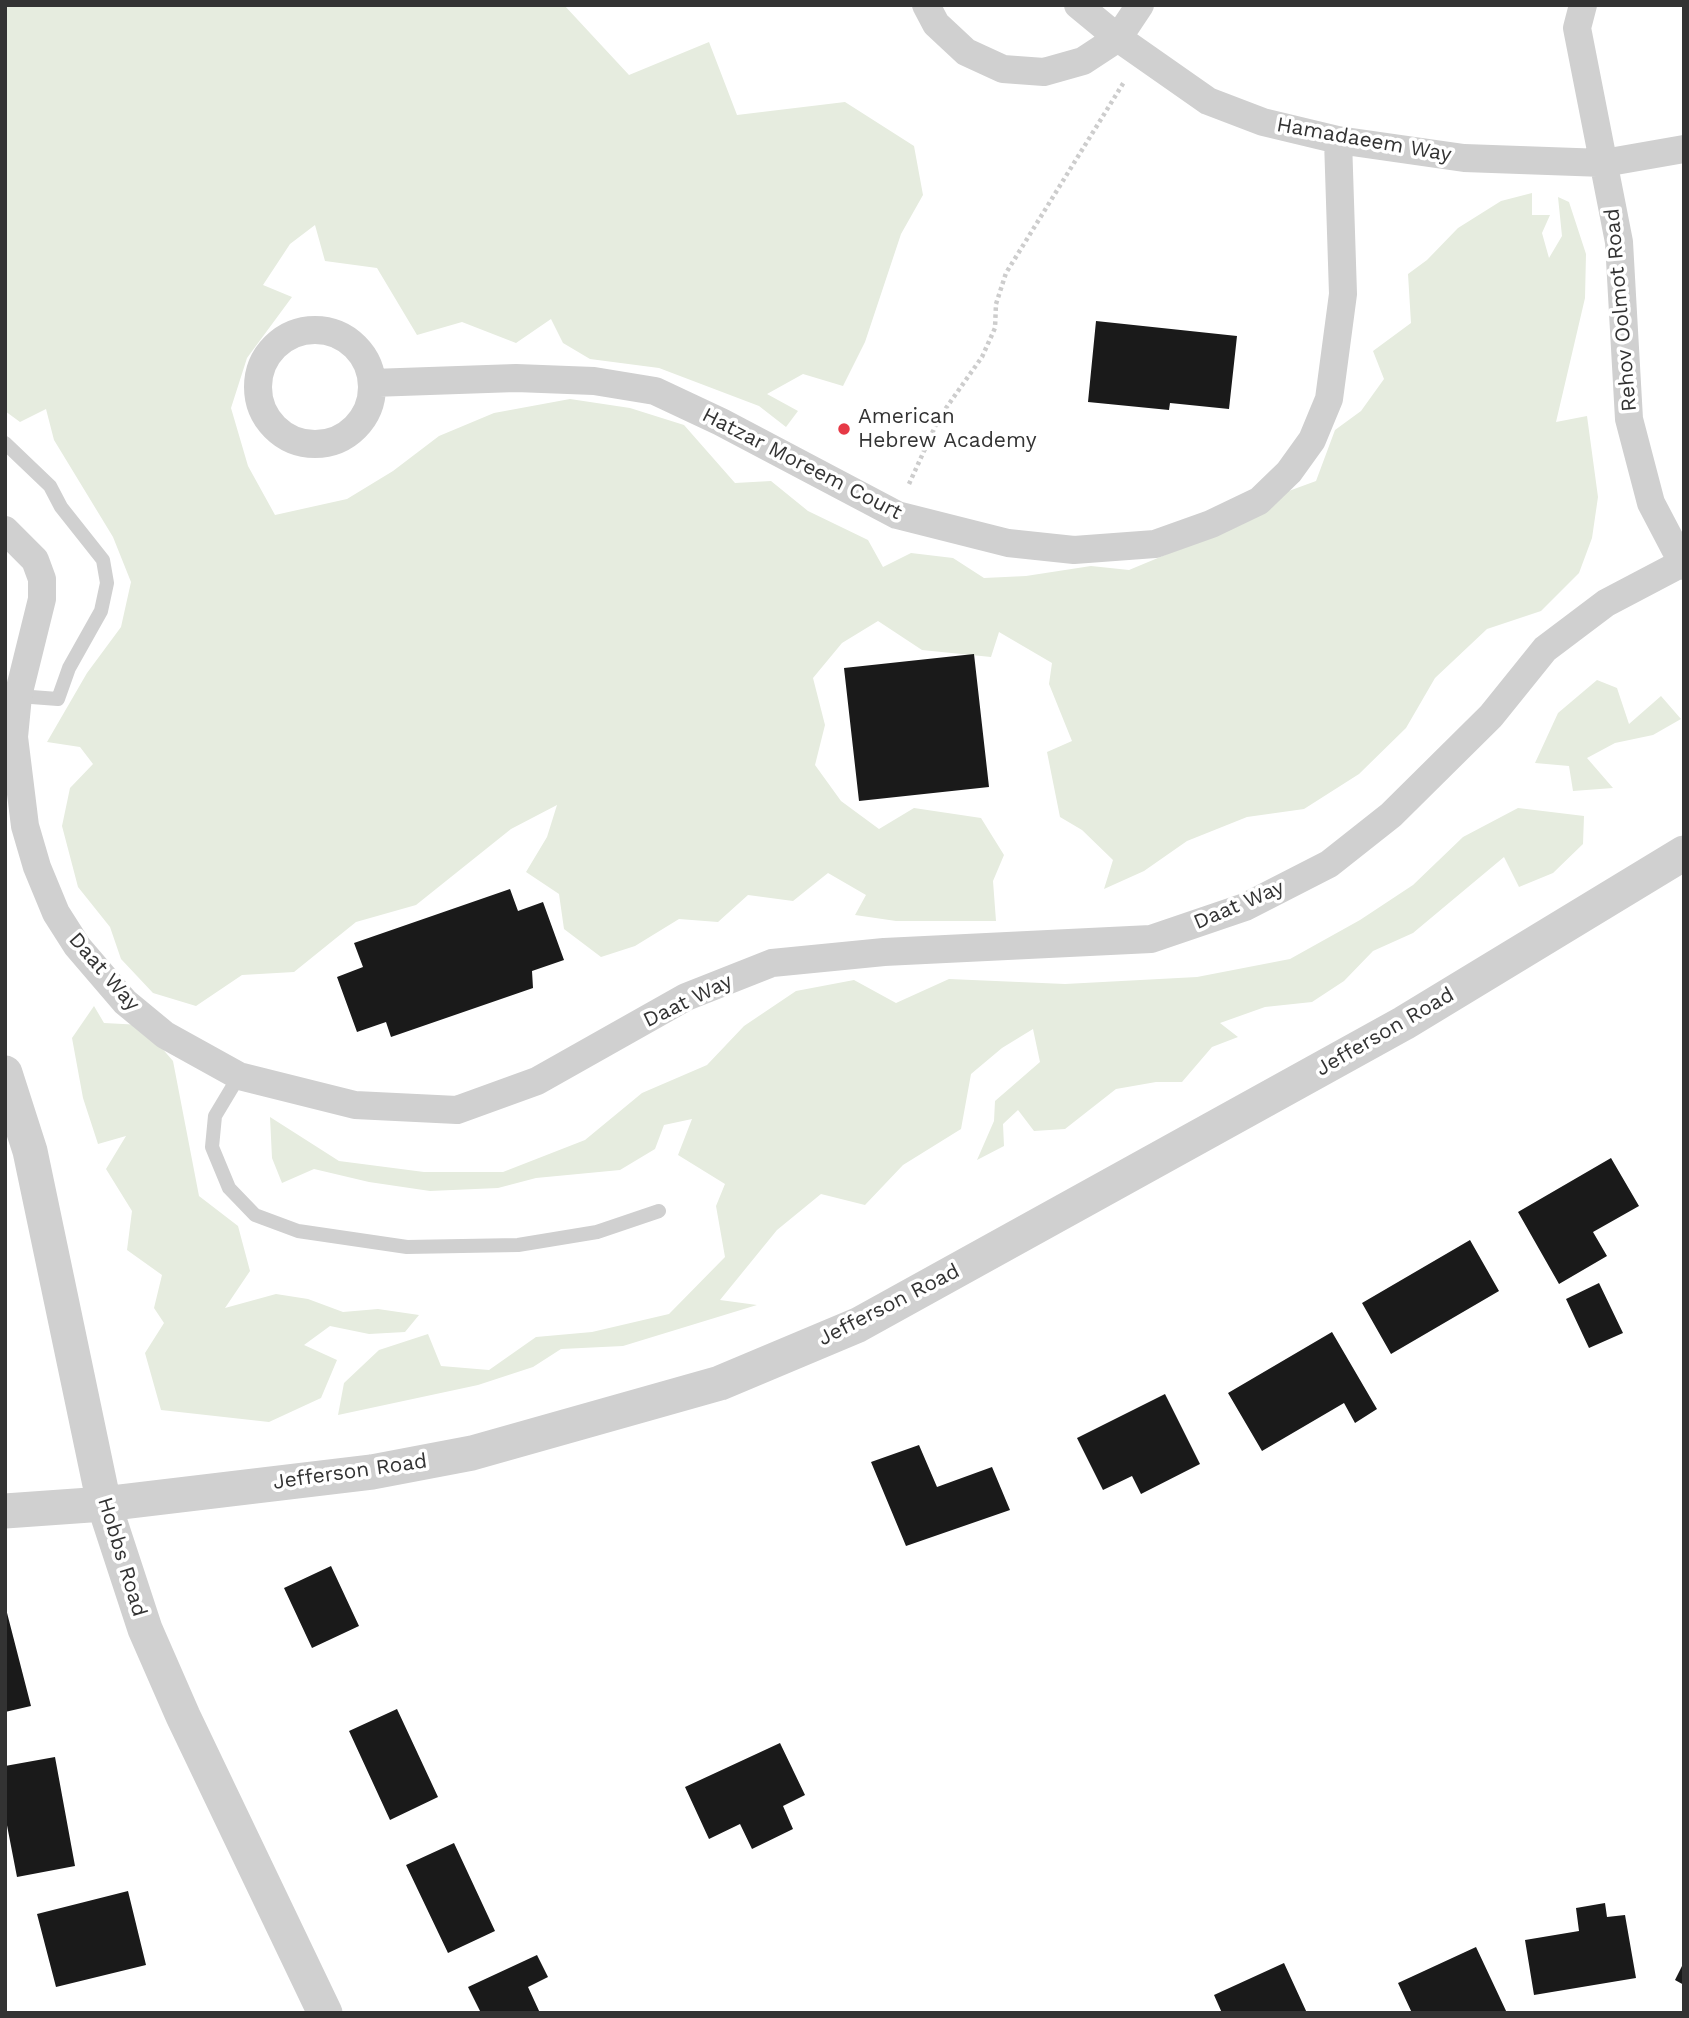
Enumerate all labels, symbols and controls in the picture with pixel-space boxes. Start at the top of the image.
street label: Hamadaeem Way [1275,112,1453,168]
street label: Rehov Oolmot Road [1600,207,1642,413]
street label: Hatzar Moreem Court [698,403,906,525]
place label: American Hebrew Academy [858,404,1036,454]
marker: American Hebrew Academy [836,421,852,437]
street label: Daat Way [1190,875,1288,935]
street label: Daat Way [63,928,145,1016]
street label: Daat Way [639,969,737,1033]
street label: Jefferson Road [1311,982,1459,1082]
street label: Jefferson Road [814,1259,964,1351]
street label: Jefferson Road [271,1449,429,1495]
street label: Hobbs Road [92,1494,152,1620]

